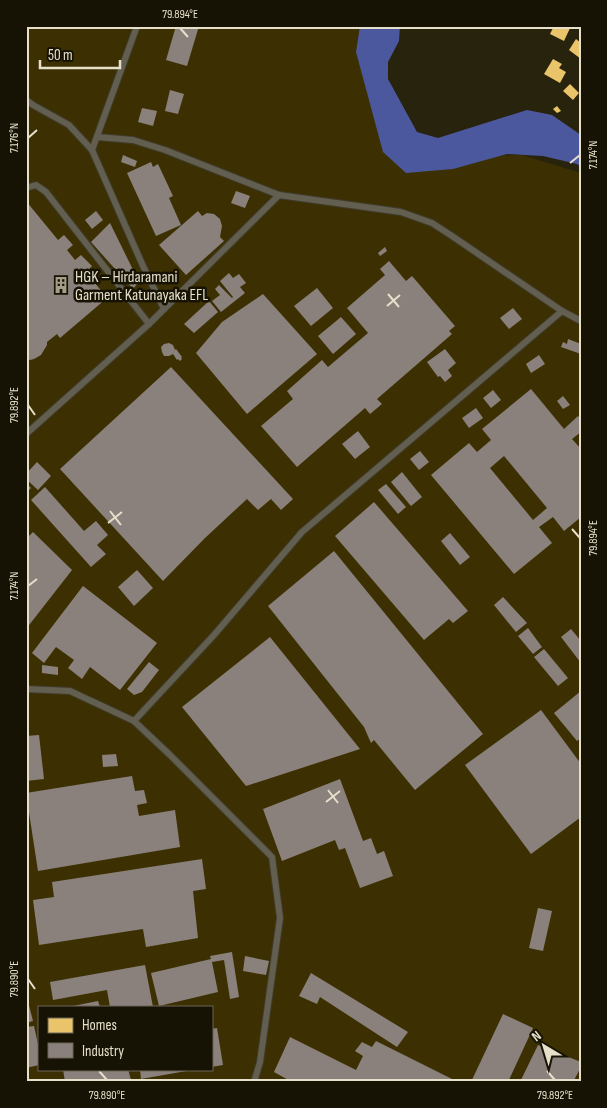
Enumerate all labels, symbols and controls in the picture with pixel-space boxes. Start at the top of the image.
text: 79.894°E [162,7,198,22]
scale bar [40,38,120,70]
text: 50 m [48,46,73,65]
text: 7.176°N [7,123,22,153]
text: 7.174°N [586,141,601,169]
place label: HGK – Hirdaramani Garment Katunayaka EFL [75,268,208,305]
building icon: HGK – Hirdaramani Garment Katunayaka EFL [51,275,71,295]
text: 79.892°E [7,387,22,423]
text: 79.894°E [586,520,601,556]
text: 7.174°N [7,572,22,600]
text: 79.890°E [7,961,22,997]
legend [38,1006,212,1070]
text: Homes [82,1016,117,1035]
north arrow [520,1020,570,1070]
text: N [528,1027,544,1045]
text: Industry [82,1042,124,1061]
text: 79.890°E [89,1088,125,1103]
text: 79.892°E [537,1088,573,1103]

